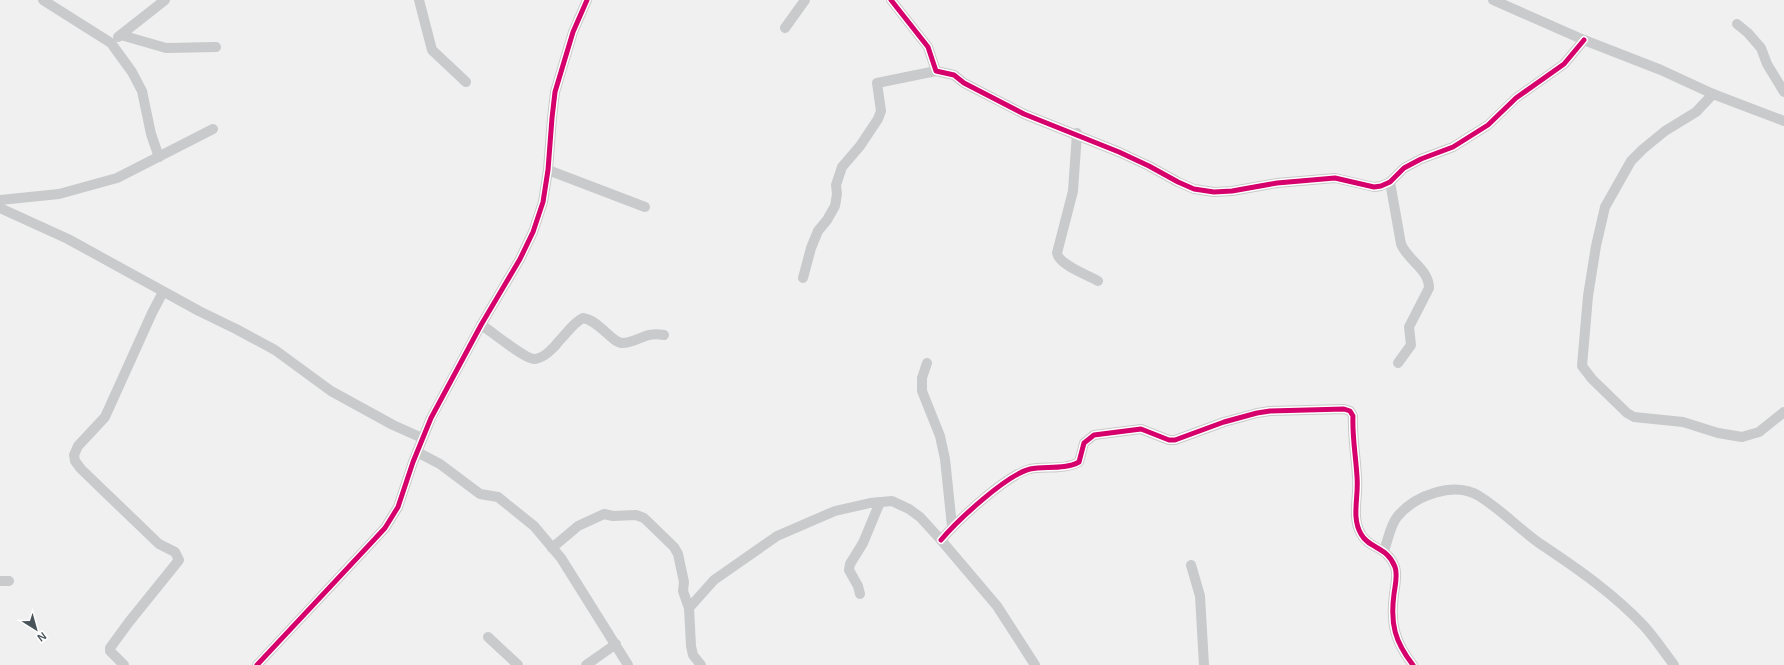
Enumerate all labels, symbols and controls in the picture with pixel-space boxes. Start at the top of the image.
north arrow [16,609,56,649]
text: N [35,630,49,644]

